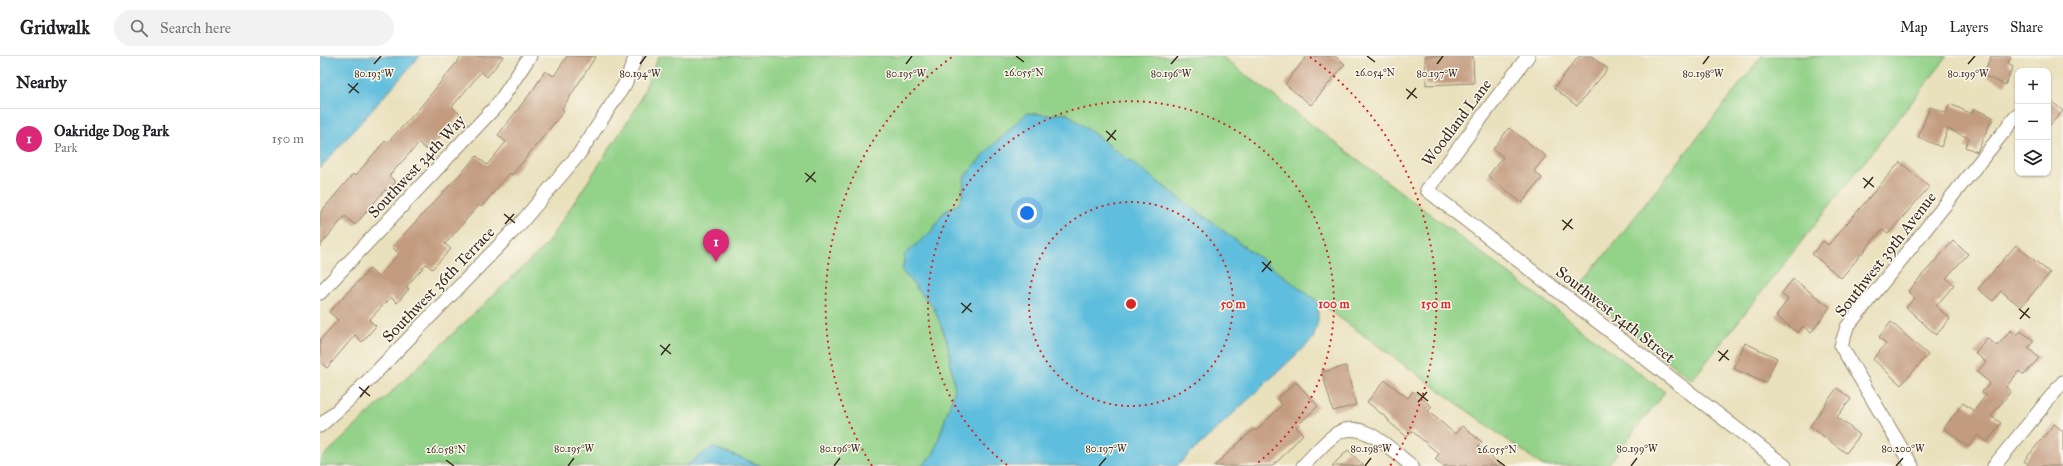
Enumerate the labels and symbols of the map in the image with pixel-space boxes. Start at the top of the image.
text: 26.055°N [1004,67,1044,79]
text: 26.054°N [1355,67,1396,79]
text: 80.193°W [354,68,394,80]
text: 80.194°W [619,68,661,80]
text: 80.195°W [886,68,927,80]
text: 80.196°W [1151,68,1192,80]
text: 80.197°W [1417,68,1458,80]
text: 80.198°W [1683,68,1724,80]
text: 80.199°W [1948,68,1989,80]
street label: Woodland Lane [1418,75,1495,170]
street label: Southwest 34th Way [364,110,469,222]
street label: Southwest 39th Avenue [1831,188,1940,321]
your location [1017,203,1037,223]
street label: Southwest 36th Terrace [378,222,499,346]
pin: 1 [703,229,729,262]
street label: Southwest 54th Street [1552,262,1679,367]
centre of rings [1124,297,1138,311]
text: 50 m [1220,297,1247,311]
text: 100 m [1318,297,1351,311]
text: 150 m [1421,297,1452,311]
text: 80.195°W [554,443,595,455]
text: 80.196°W [820,443,861,455]
text: 80.197°W [1086,443,1127,455]
text: 80.198°W [1351,443,1392,455]
text: 80.199°W [1617,443,1658,455]
text: 80.200°W [1882,443,1925,455]
text: 26.058°N [426,444,467,456]
text: 26.055°N [1477,444,1517,456]

